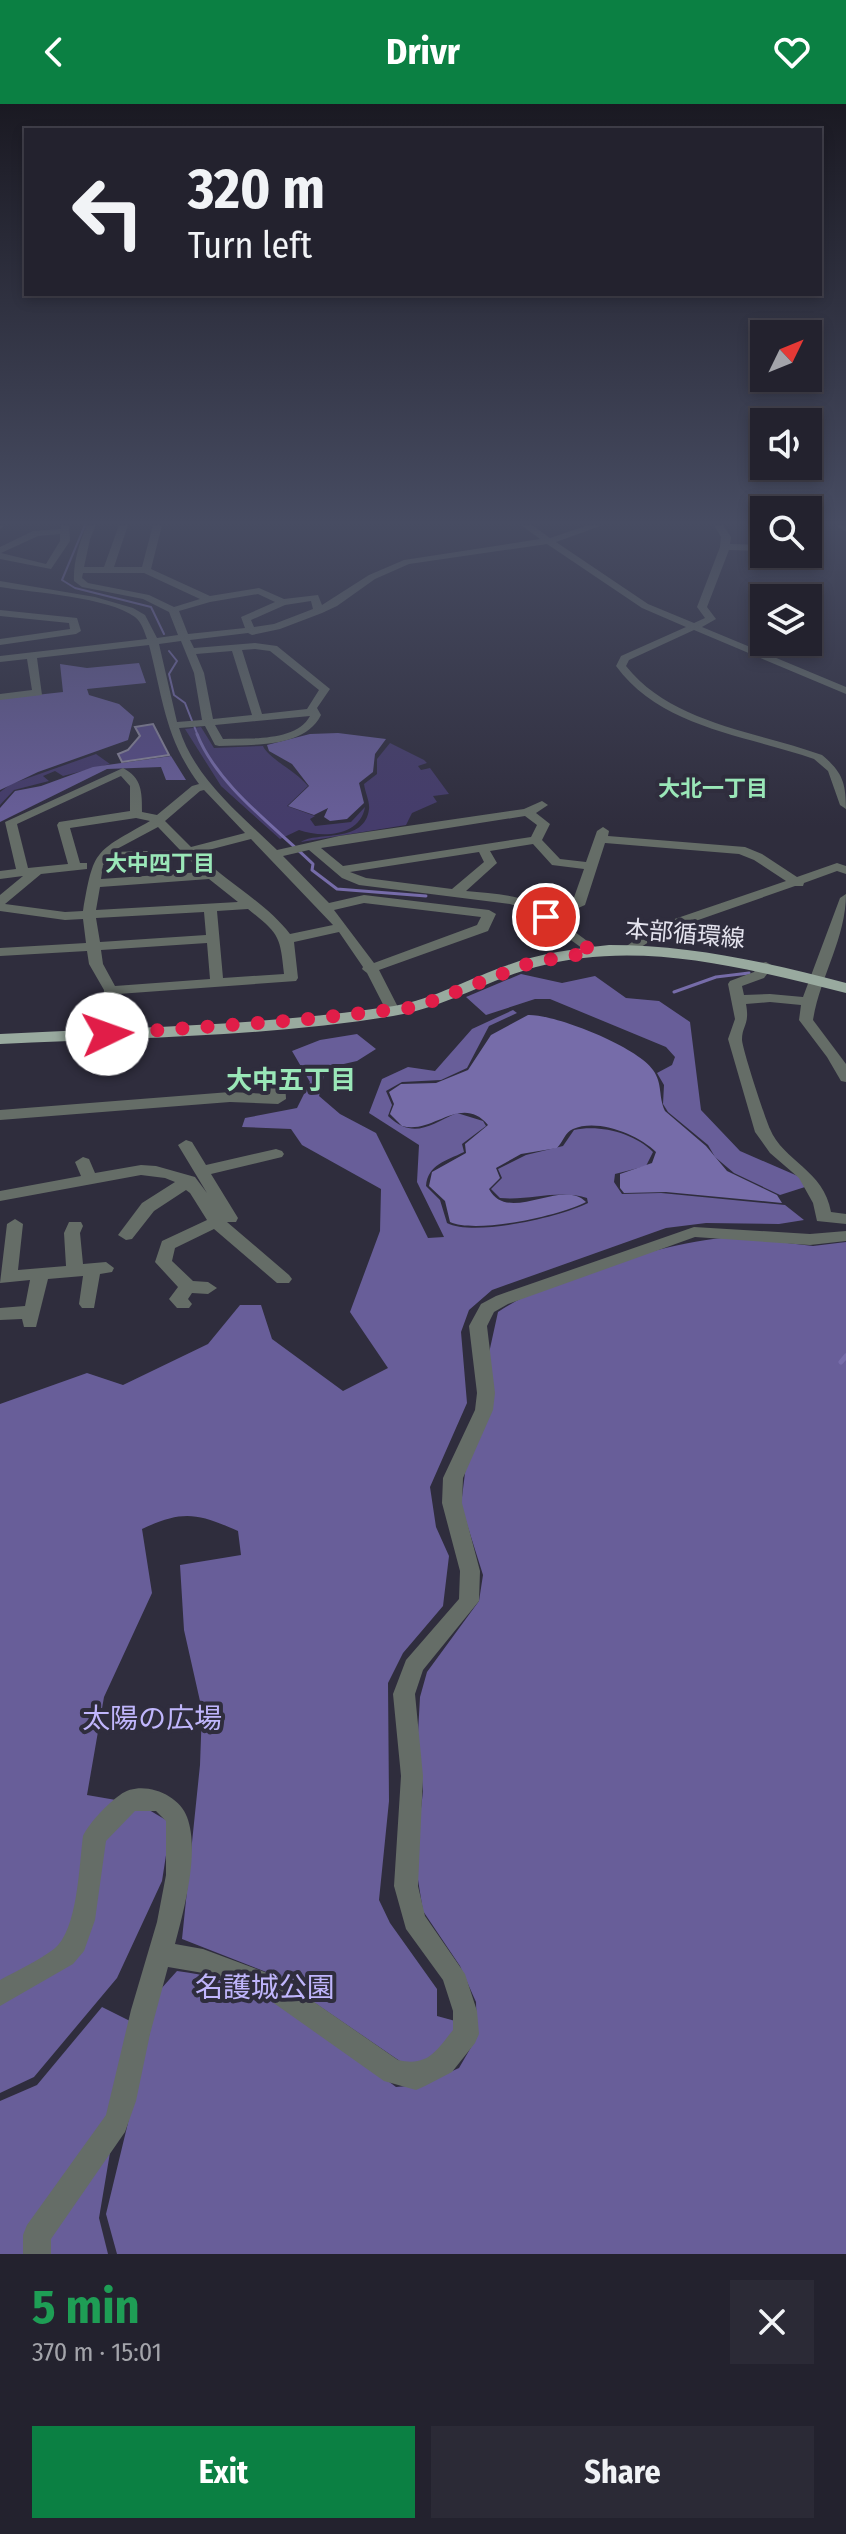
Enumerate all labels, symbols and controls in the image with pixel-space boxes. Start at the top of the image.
icon: back [32,30,76,74]
text: Drivr [386,30,460,74]
icon: heart [770,30,814,74]
text: 320 m [188,156,325,223]
icon: left [56,160,160,264]
text: Turn left [188,224,312,268]
north arrow [750,320,822,392]
map controls [750,320,822,656]
button: sound [750,408,822,480]
button: search [750,496,822,568]
button: layers [750,584,822,656]
district label: 大北一丁目 [658,775,768,802]
district label: 大中四丁目 [105,850,215,877]
pin [512,883,580,951]
icon: arrive [524,895,568,939]
street label: 本部循環線 [624,915,746,953]
position arrow [65,992,149,1076]
district label: 大中五丁目 [226,1065,356,1096]
park label: 太陽の広場 [82,1702,222,1735]
park label: 名護城公園 [195,1971,335,2004]
text: 5 min [32,2278,140,2336]
button: close [730,2280,814,2364]
text: 370 m · 15:01 [32,2337,162,2368]
button: Exit [32,2426,415,2518]
button: Share [431,2426,814,2518]

